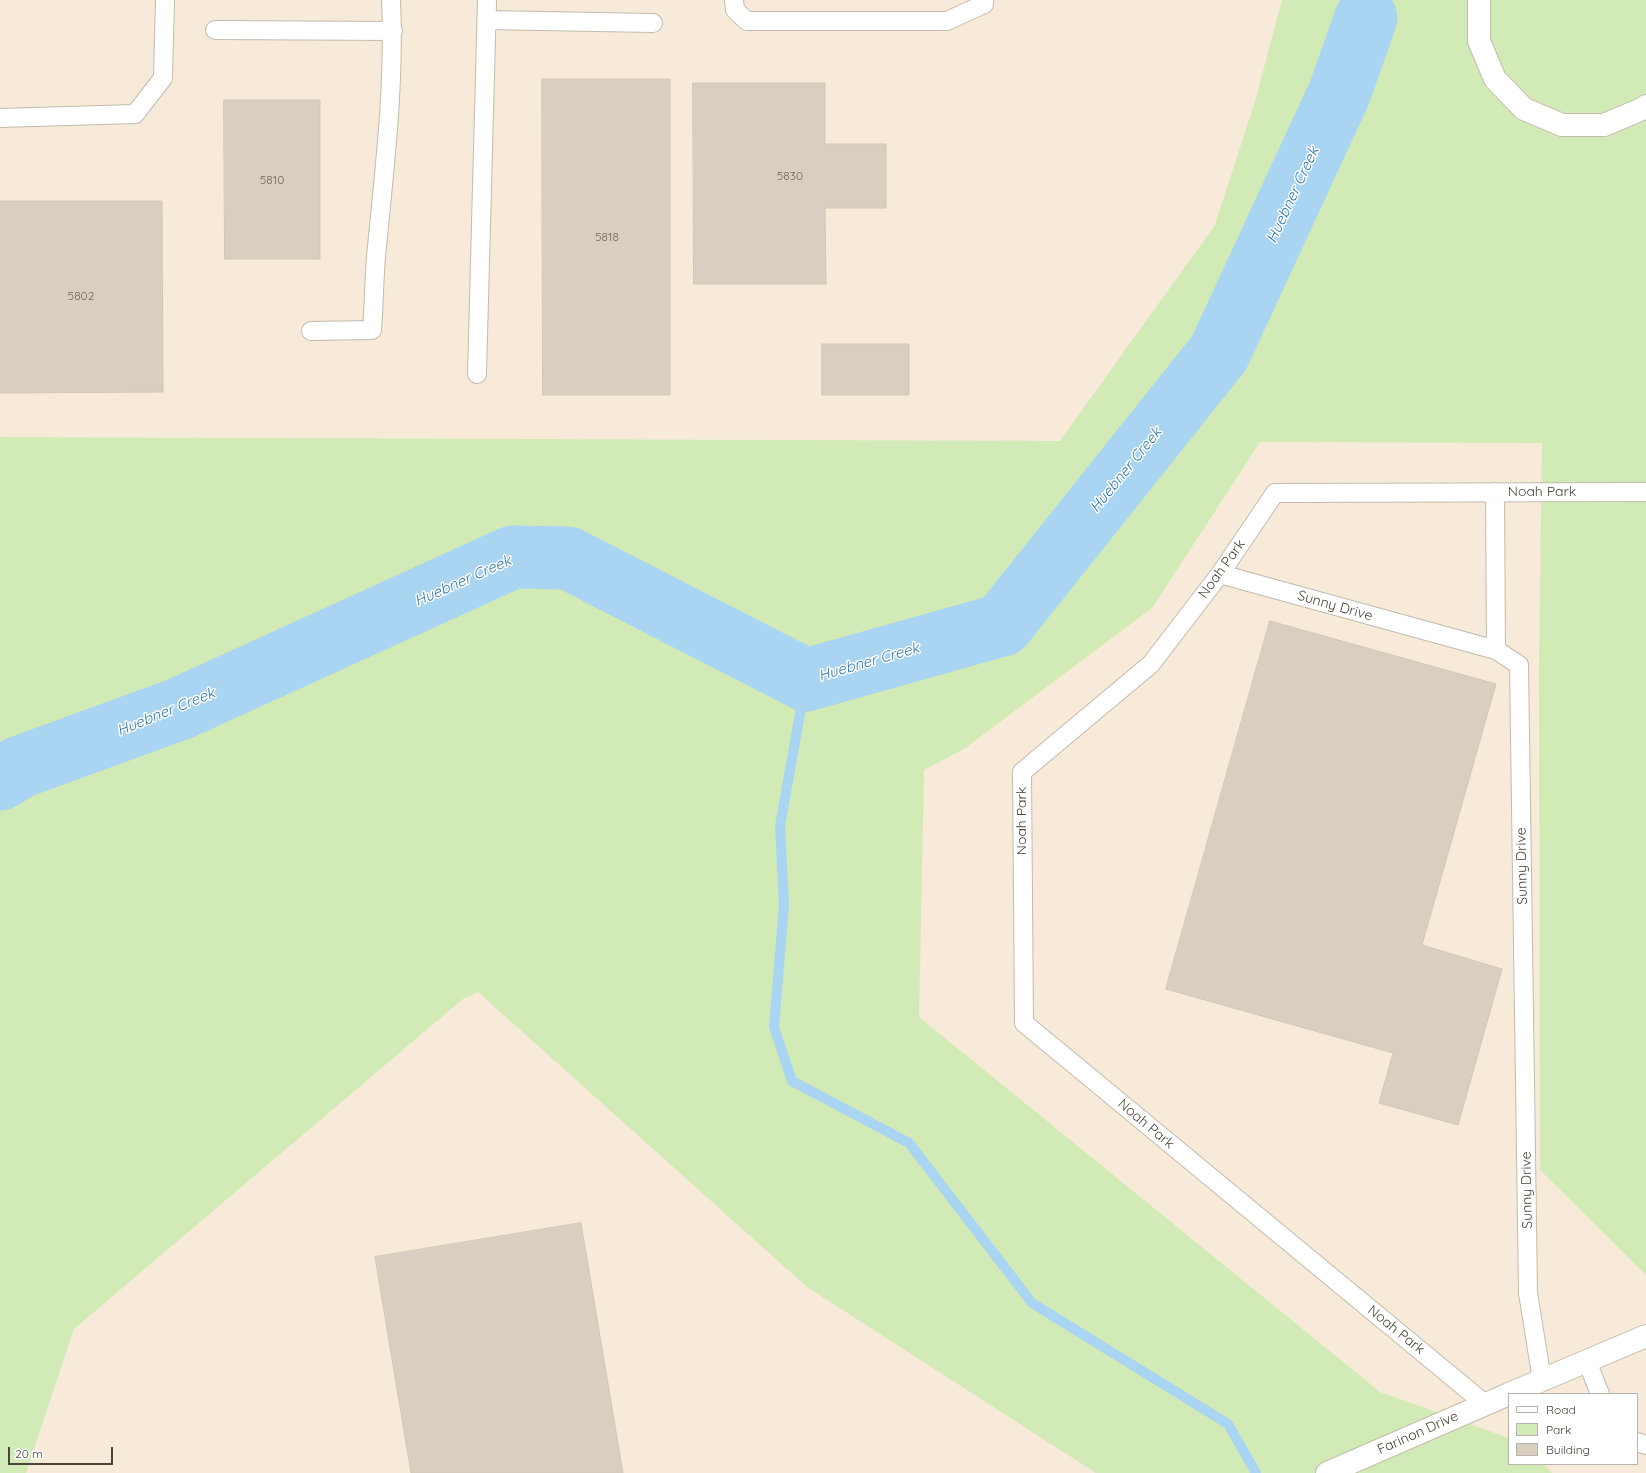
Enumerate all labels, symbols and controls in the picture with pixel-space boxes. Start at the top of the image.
water label: Huebner Creek [1263,144,1323,246]
house number: 5830 [777,169,803,183]
house number: 5810 [260,173,284,187]
house number: 5818 [595,230,619,244]
house number: 5802 [68,289,94,303]
water label: Huebner Creek [1086,424,1166,516]
street label: Noah Park [1508,484,1576,500]
street label: Noah Park [1195,536,1249,602]
water label: Huebner Creek [412,552,514,610]
street label: Sunny Drive [1295,587,1375,625]
water label: Huebner Creek [816,639,922,685]
water label: Huebner Creek [114,684,218,740]
street label: Noah Park [1014,787,1030,855]
street label: Sunny Drive [1513,827,1531,905]
street label: Noah Park [1114,1096,1178,1152]
street label: Sunny Drive [1518,1151,1536,1229]
street label: Noah Park [1364,1302,1428,1358]
legend [1508,1393,1638,1465]
text: Road [1546,1402,1576,1417]
street label: Farinon Drive [1375,1408,1461,1458]
text: Park [1546,1422,1571,1437]
scale bar [10,1439,115,1465]
text: Building [1546,1442,1590,1457]
text: 20 m [15,1446,43,1461]

